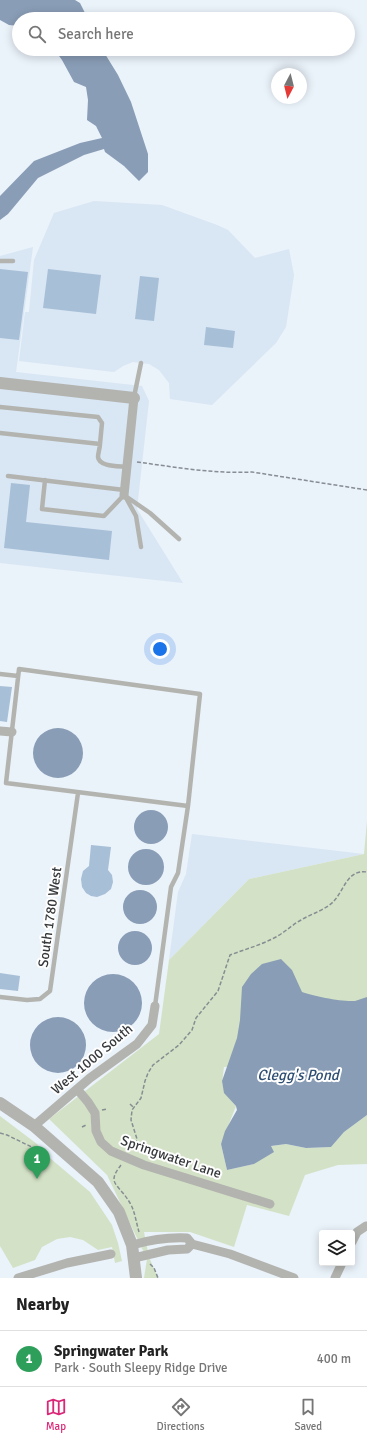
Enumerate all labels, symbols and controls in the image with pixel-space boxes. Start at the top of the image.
search box [12,12,355,56]
icon: search [26,23,48,45]
text: Search here [58,25,134,43]
north arrow [271,68,307,104]
your location [150,639,170,659]
street label: South 1780 West [35,866,65,968]
street label: West 1000 South [48,1020,136,1098]
water label: Clegg's Pond [257,1066,341,1084]
street label: Springwater Lane [118,1132,224,1182]
pin: 1 [24,1146,50,1179]
map controls [319,1230,355,1266]
button: layers [319,1230,355,1266]
text: Nearby [16,1294,69,1315]
text: Springwater Park [54,1342,168,1360]
text: 1 [25,1351,33,1367]
text: 400 m [317,1351,351,1367]
text: Park · South Sleepy Ridge Drive [54,1360,228,1376]
tab: Map [45,1396,67,1433]
tab: Directions [157,1396,205,1433]
tab: Saved [294,1396,322,1433]

